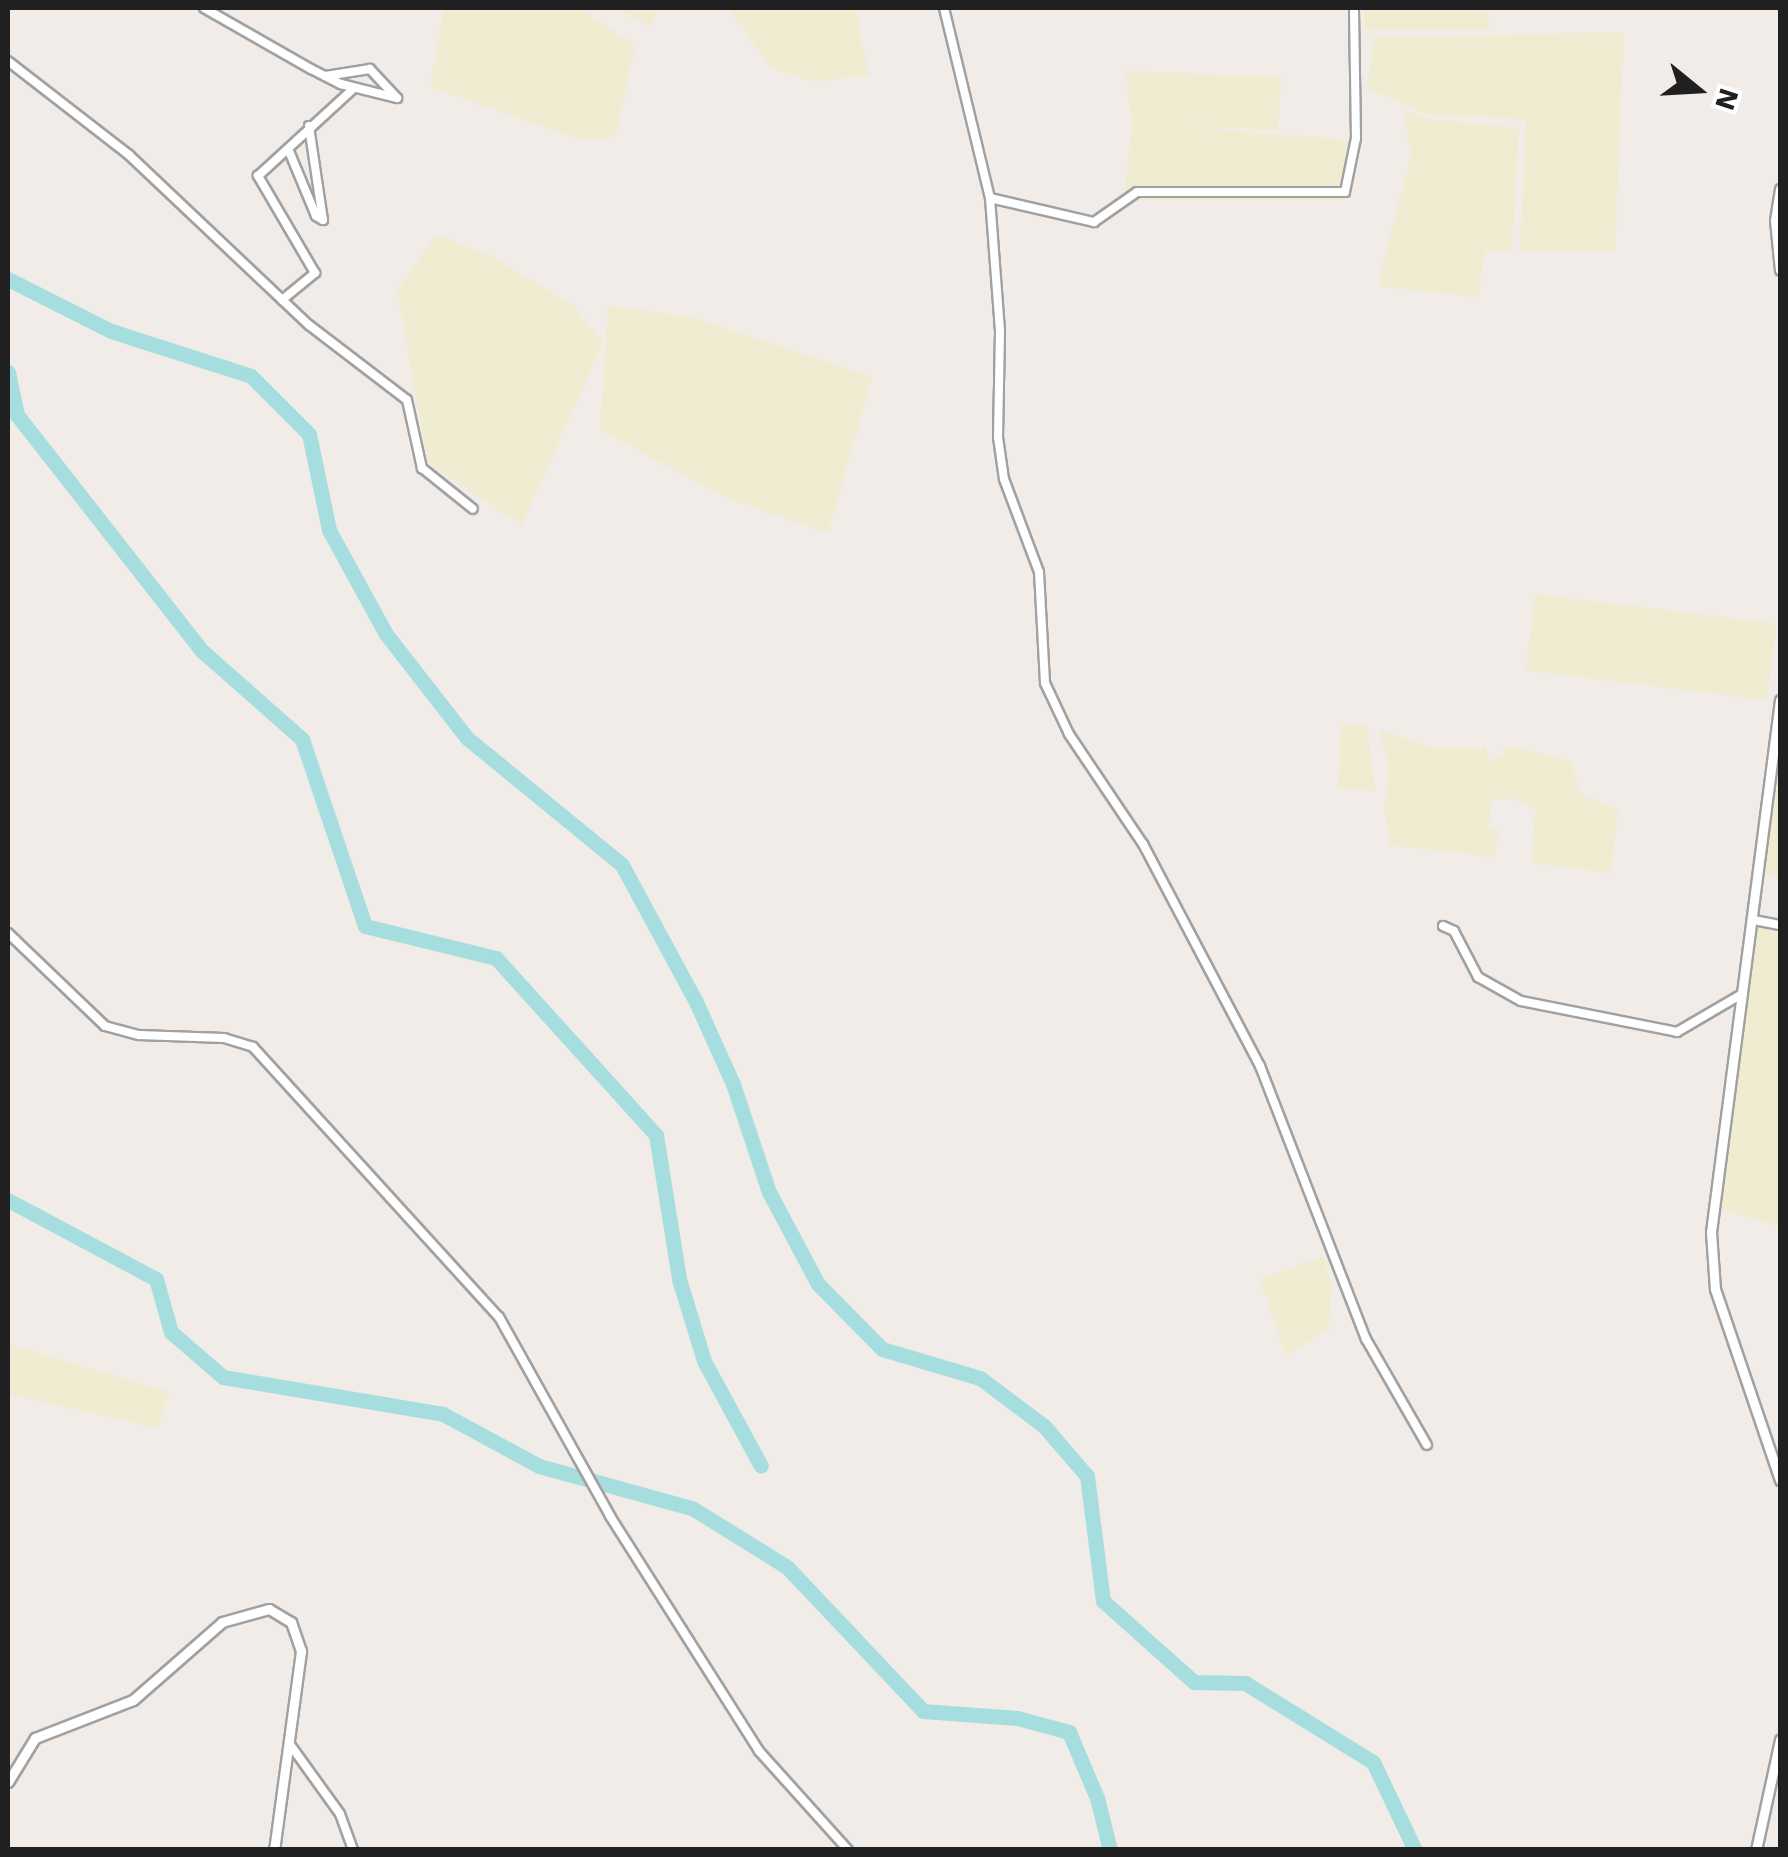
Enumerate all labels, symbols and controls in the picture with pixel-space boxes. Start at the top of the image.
north arrow [1648,40,1748,140]
text: N [1708,84,1746,114]

